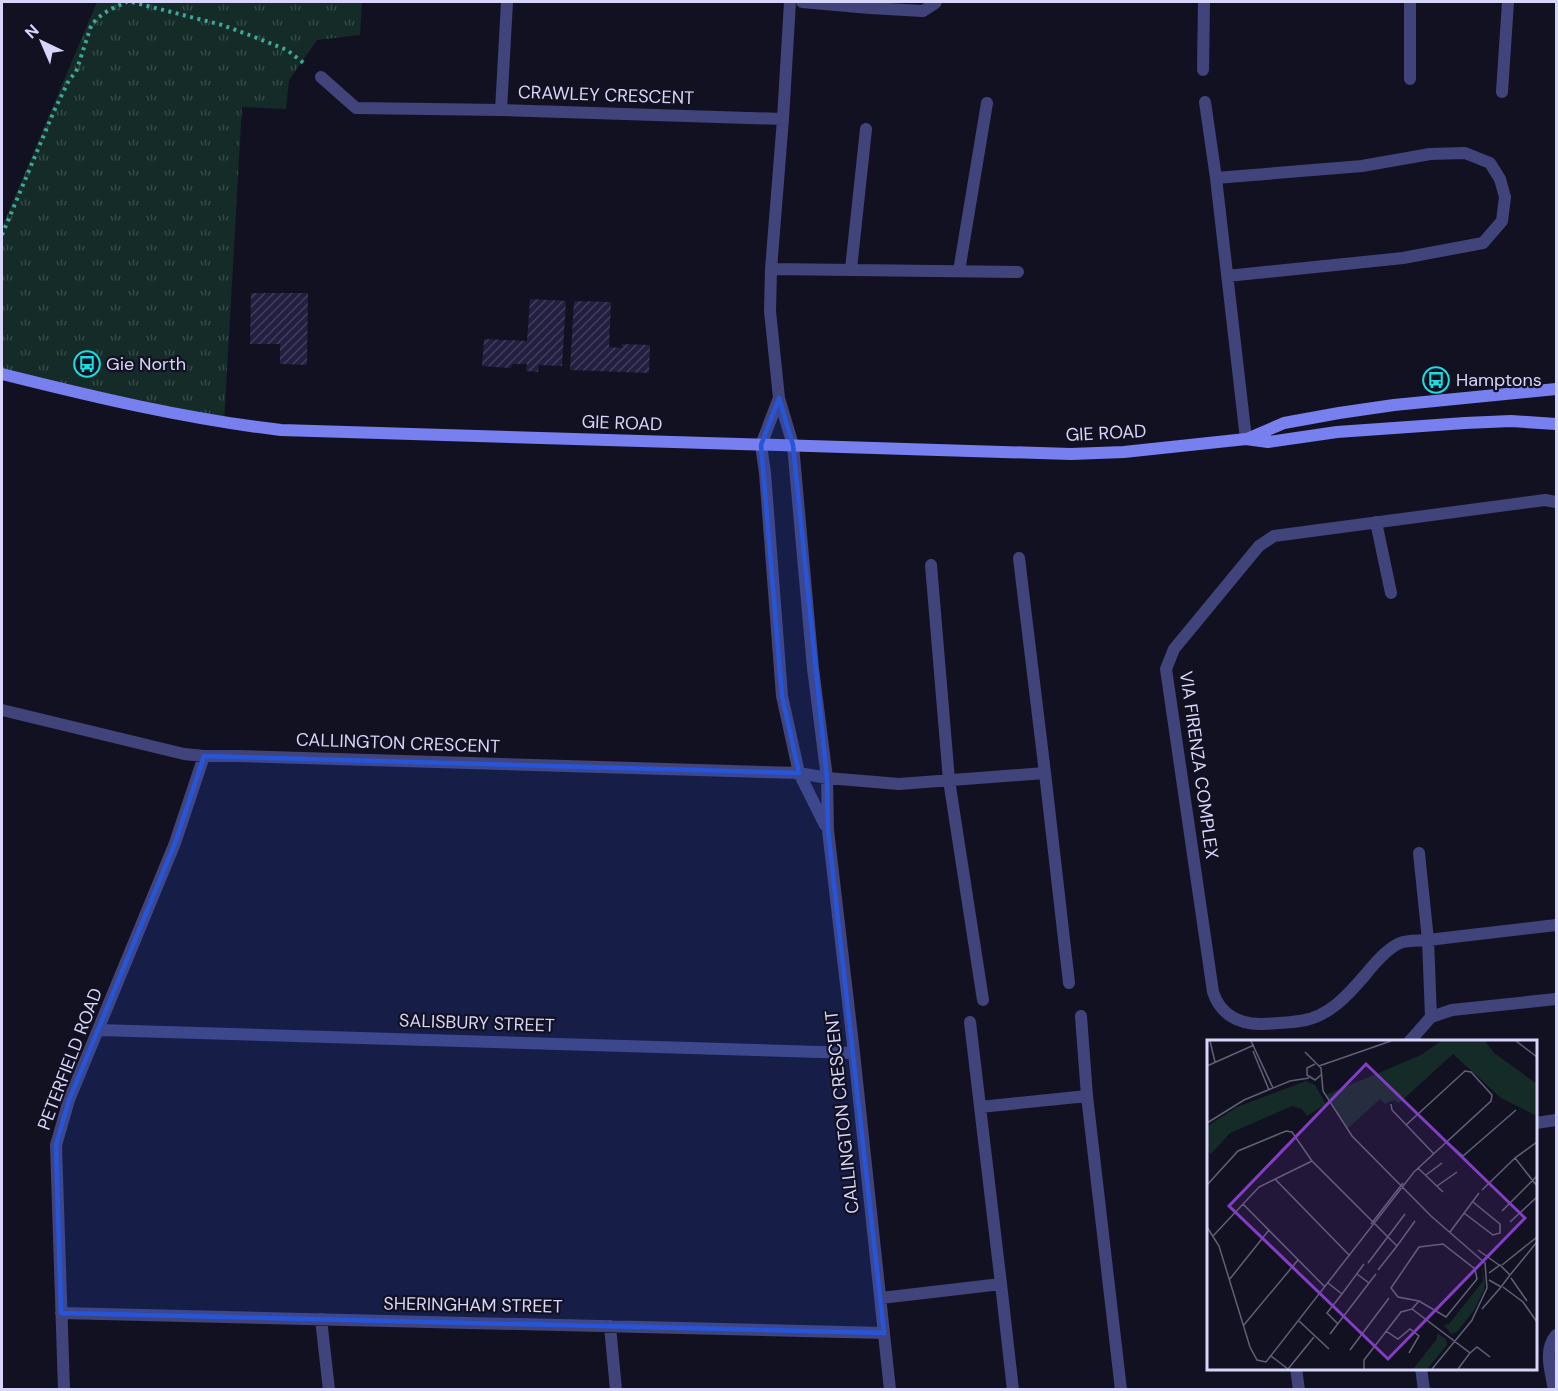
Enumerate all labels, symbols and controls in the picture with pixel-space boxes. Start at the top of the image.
north arrow [12,12,72,72]
text: N [20,20,43,43]
street label: CRAWLEY CRESCENT [517,80,695,110]
bus stop icon: Gie North [72,349,102,379]
place label: Gie North [106,352,186,376]
bus stop icon: Hamptons [1421,365,1451,395]
place label: Hamptons [1456,368,1542,392]
street label: GIE ROAD [581,410,663,436]
street label: GIE ROAD [1065,419,1147,447]
street label: VIA FIRENZA COMPLEX [1174,669,1224,861]
street label: CALLINGTON CRESCENT [296,727,500,759]
street label: PETERFIELD ROAD [32,985,108,1133]
street label: SALISBURY STREET [399,1008,555,1038]
street label: CALLINGTON CRESCENT [819,1009,865,1215]
inset map [1207,1040,1537,1370]
street label: SHERINGHAM STREET [383,1291,563,1319]

